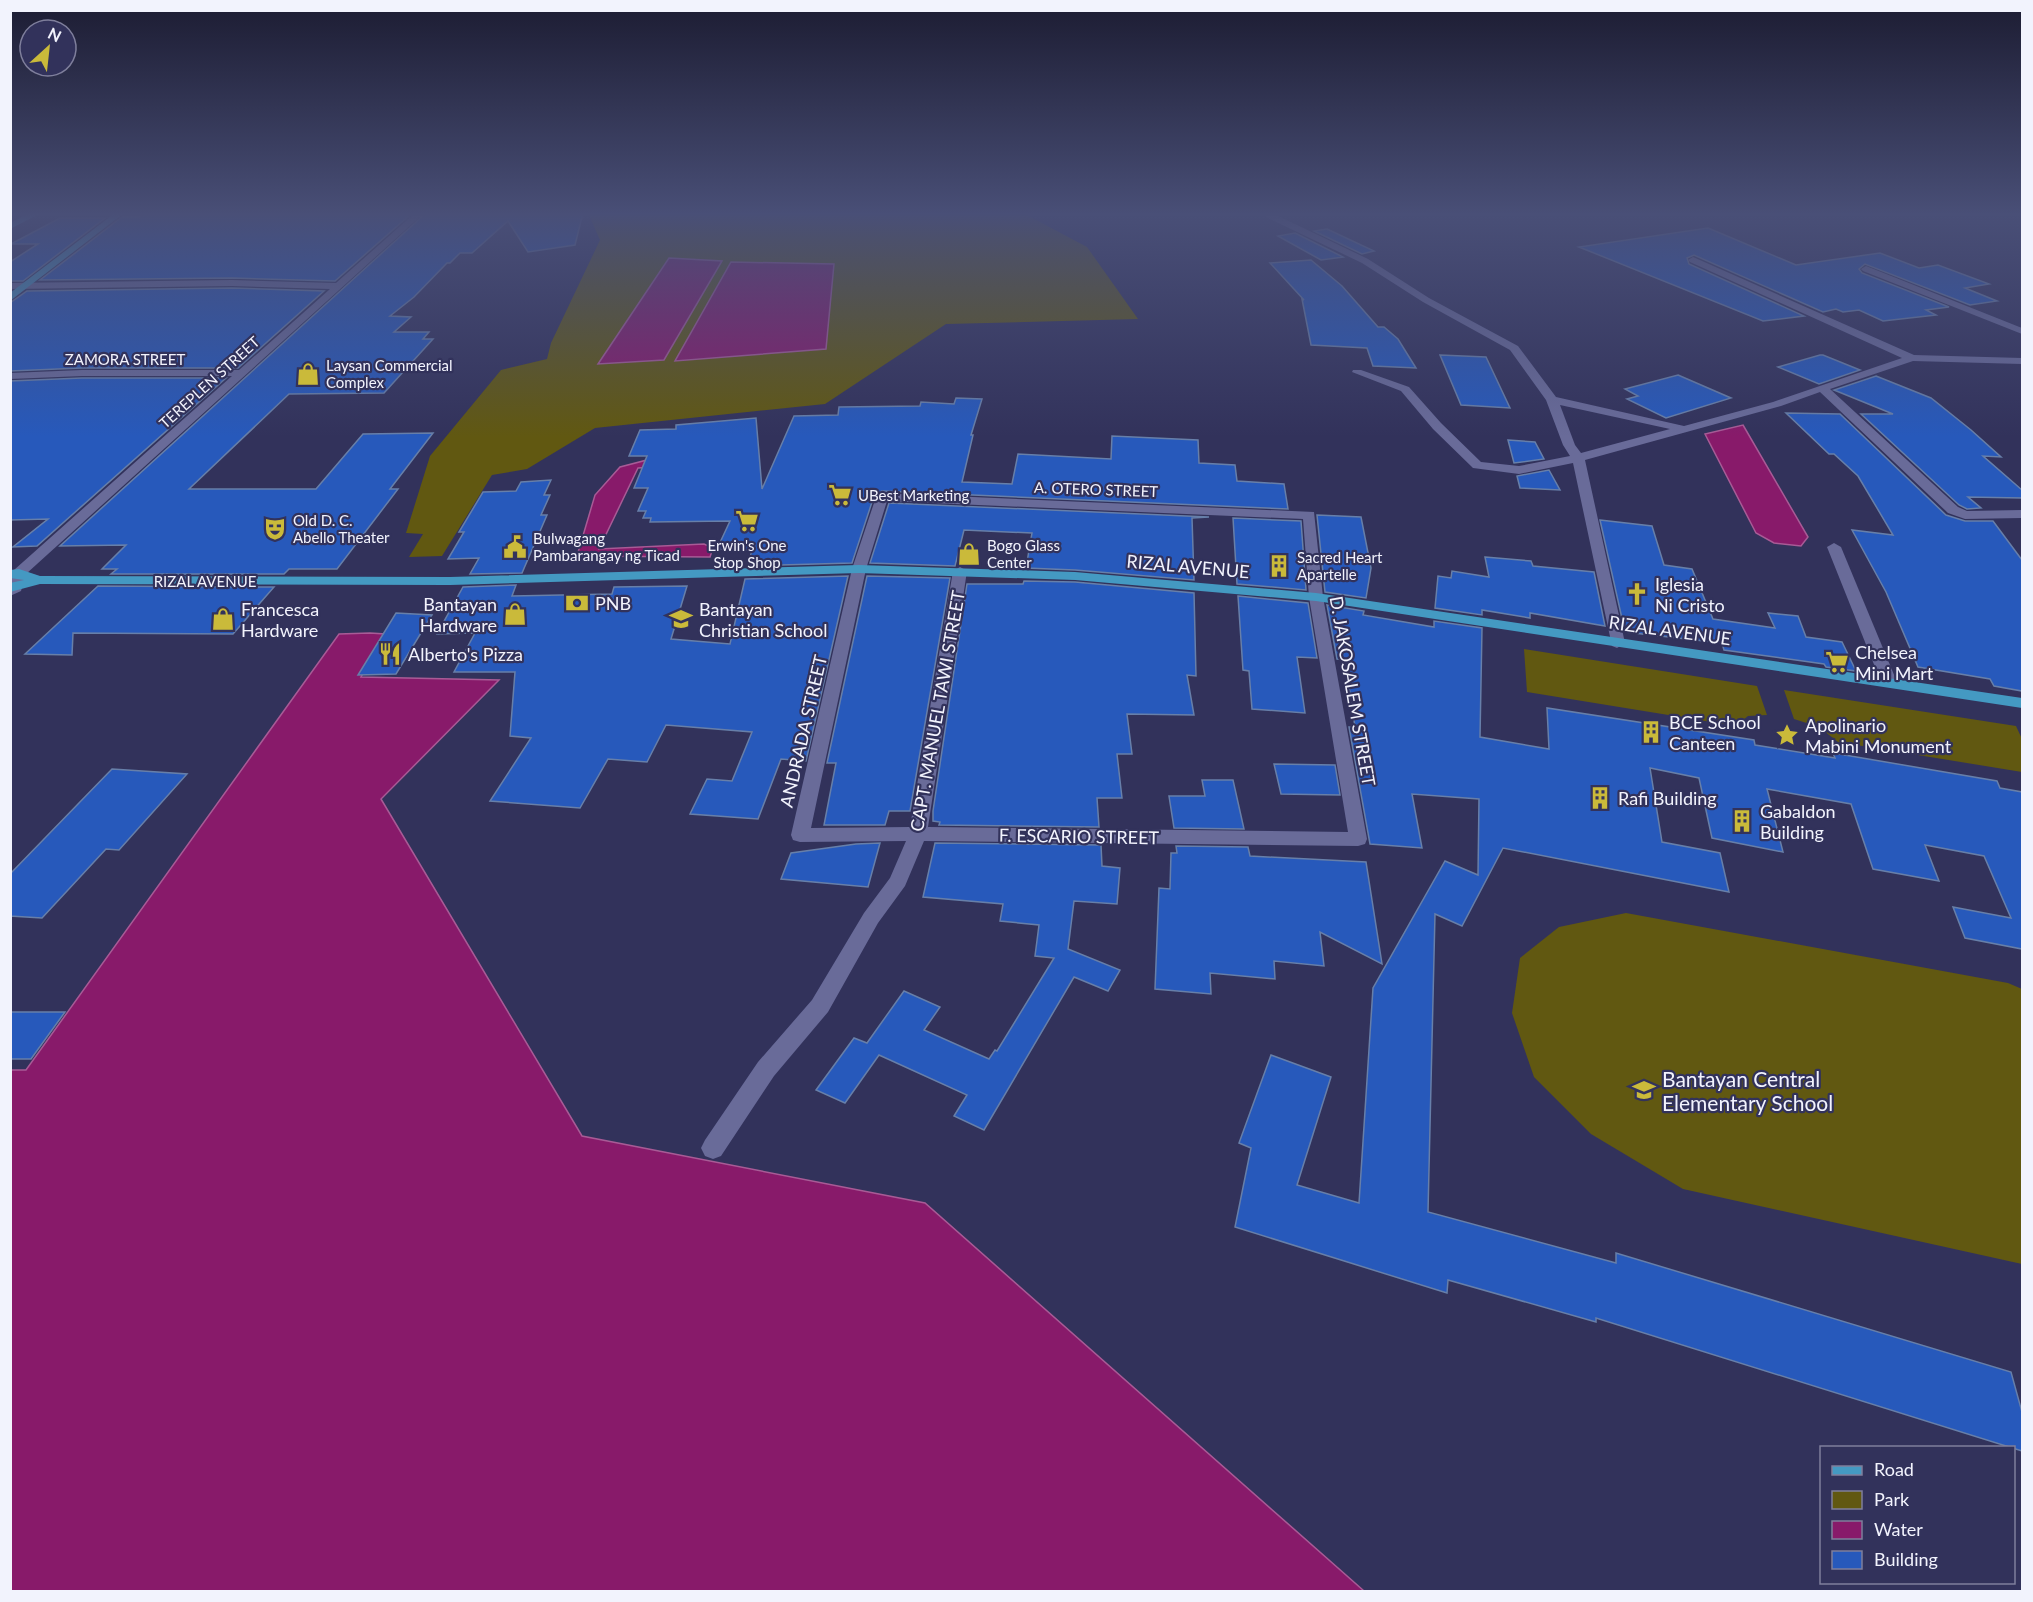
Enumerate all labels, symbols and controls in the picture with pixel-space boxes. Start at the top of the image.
north arrow [18,18,78,78]
text: N [45,23,65,45]
street label: TEREPLEN STREET [155,332,263,432]
street label: ZAMORA STREET [65,350,185,368]
place label: Laysan Commercial Complex [326,356,453,391]
shop icon: Laysan Commercial Complex [295,361,321,387]
street label: A. OTERO STREET [1034,478,1159,500]
supermarket icon: UBest Marketing [827,482,853,508]
place label: UBest Marketing [858,486,970,504]
supermarket icon: Erwin's One Stop Shop [734,508,760,534]
place label: Old D. C. Abello Theater [293,511,390,546]
theatre icon: Old D. C. Abello Theater [262,516,288,542]
place label: Bulwagang Pambarangay ng Ticad [533,529,680,564]
public building icon: Bulwagang Pambarangay ng Ticad [502,534,528,560]
place label: Erwin's One Stop Shop [708,536,787,571]
place label: Bogo Glass Center [987,536,1060,571]
shop icon: Bogo Glass Center [956,541,982,567]
place label: Sacred Heart Apartelle [1297,548,1383,583]
street label: RIZAL AVENUE [1126,550,1250,582]
building icon: Sacred Heart Apartelle [1266,553,1292,579]
street label: RIZAL AVENUE [154,572,256,590]
place label: Iglesia Ni Cristo [1655,573,1725,616]
church icon: Iglesia Ni Cristo [1624,581,1650,607]
street label: CAPT. MANUEL TAWI STREET [905,588,969,833]
bank icon: PNB [564,590,590,616]
place label: PNB [595,592,631,614]
place label: Bantayan Hardware [420,593,497,636]
street label: D. JAKOSALEM STREET [1325,594,1381,788]
place label: Francesca Hardware [241,598,319,641]
place label: Bantayan Christian School [699,598,827,641]
shop icon: Bantayan Hardware [502,601,528,627]
shop icon: Francesca Hardware [210,606,236,632]
school or university icon: Bantayan Christian School [668,606,694,632]
street label: RIZAL AVENUE [1607,611,1733,649]
restaurant icon: Alberto's Pizza [377,641,403,667]
place label: Chelsea Mini Mart [1855,641,1934,684]
place label: Alberto's Pizza [408,643,523,665]
supermarket icon: Chelsea Mini Mart [1824,649,1850,675]
street label: ANDRADA STREET [775,652,831,809]
place label: BCE School Canteen [1669,711,1761,754]
place label: Apolinario Mabini Monument [1805,714,1952,757]
building icon: BCE School Canteen [1638,719,1664,745]
place icon: Apolinario Mabini Monument [1774,722,1800,748]
building icon: Rafi Building [1587,785,1613,811]
place label: Rafi Building [1618,787,1717,809]
place label: Gabaldon Building [1760,800,1836,843]
building icon: Gabaldon Building [1729,808,1755,834]
street label: F. ESCARIO STREET [999,824,1160,848]
place label: Bantayan Central Elementary School [1662,1066,1833,1115]
school or university icon: Bantayan Central Elementary School [1631,1077,1657,1103]
legend [1820,1446,2015,1584]
text: Road [1874,1458,1914,1480]
text: Park [1874,1488,1910,1510]
text: Water [1874,1518,1923,1540]
text: Building [1874,1548,1938,1570]

